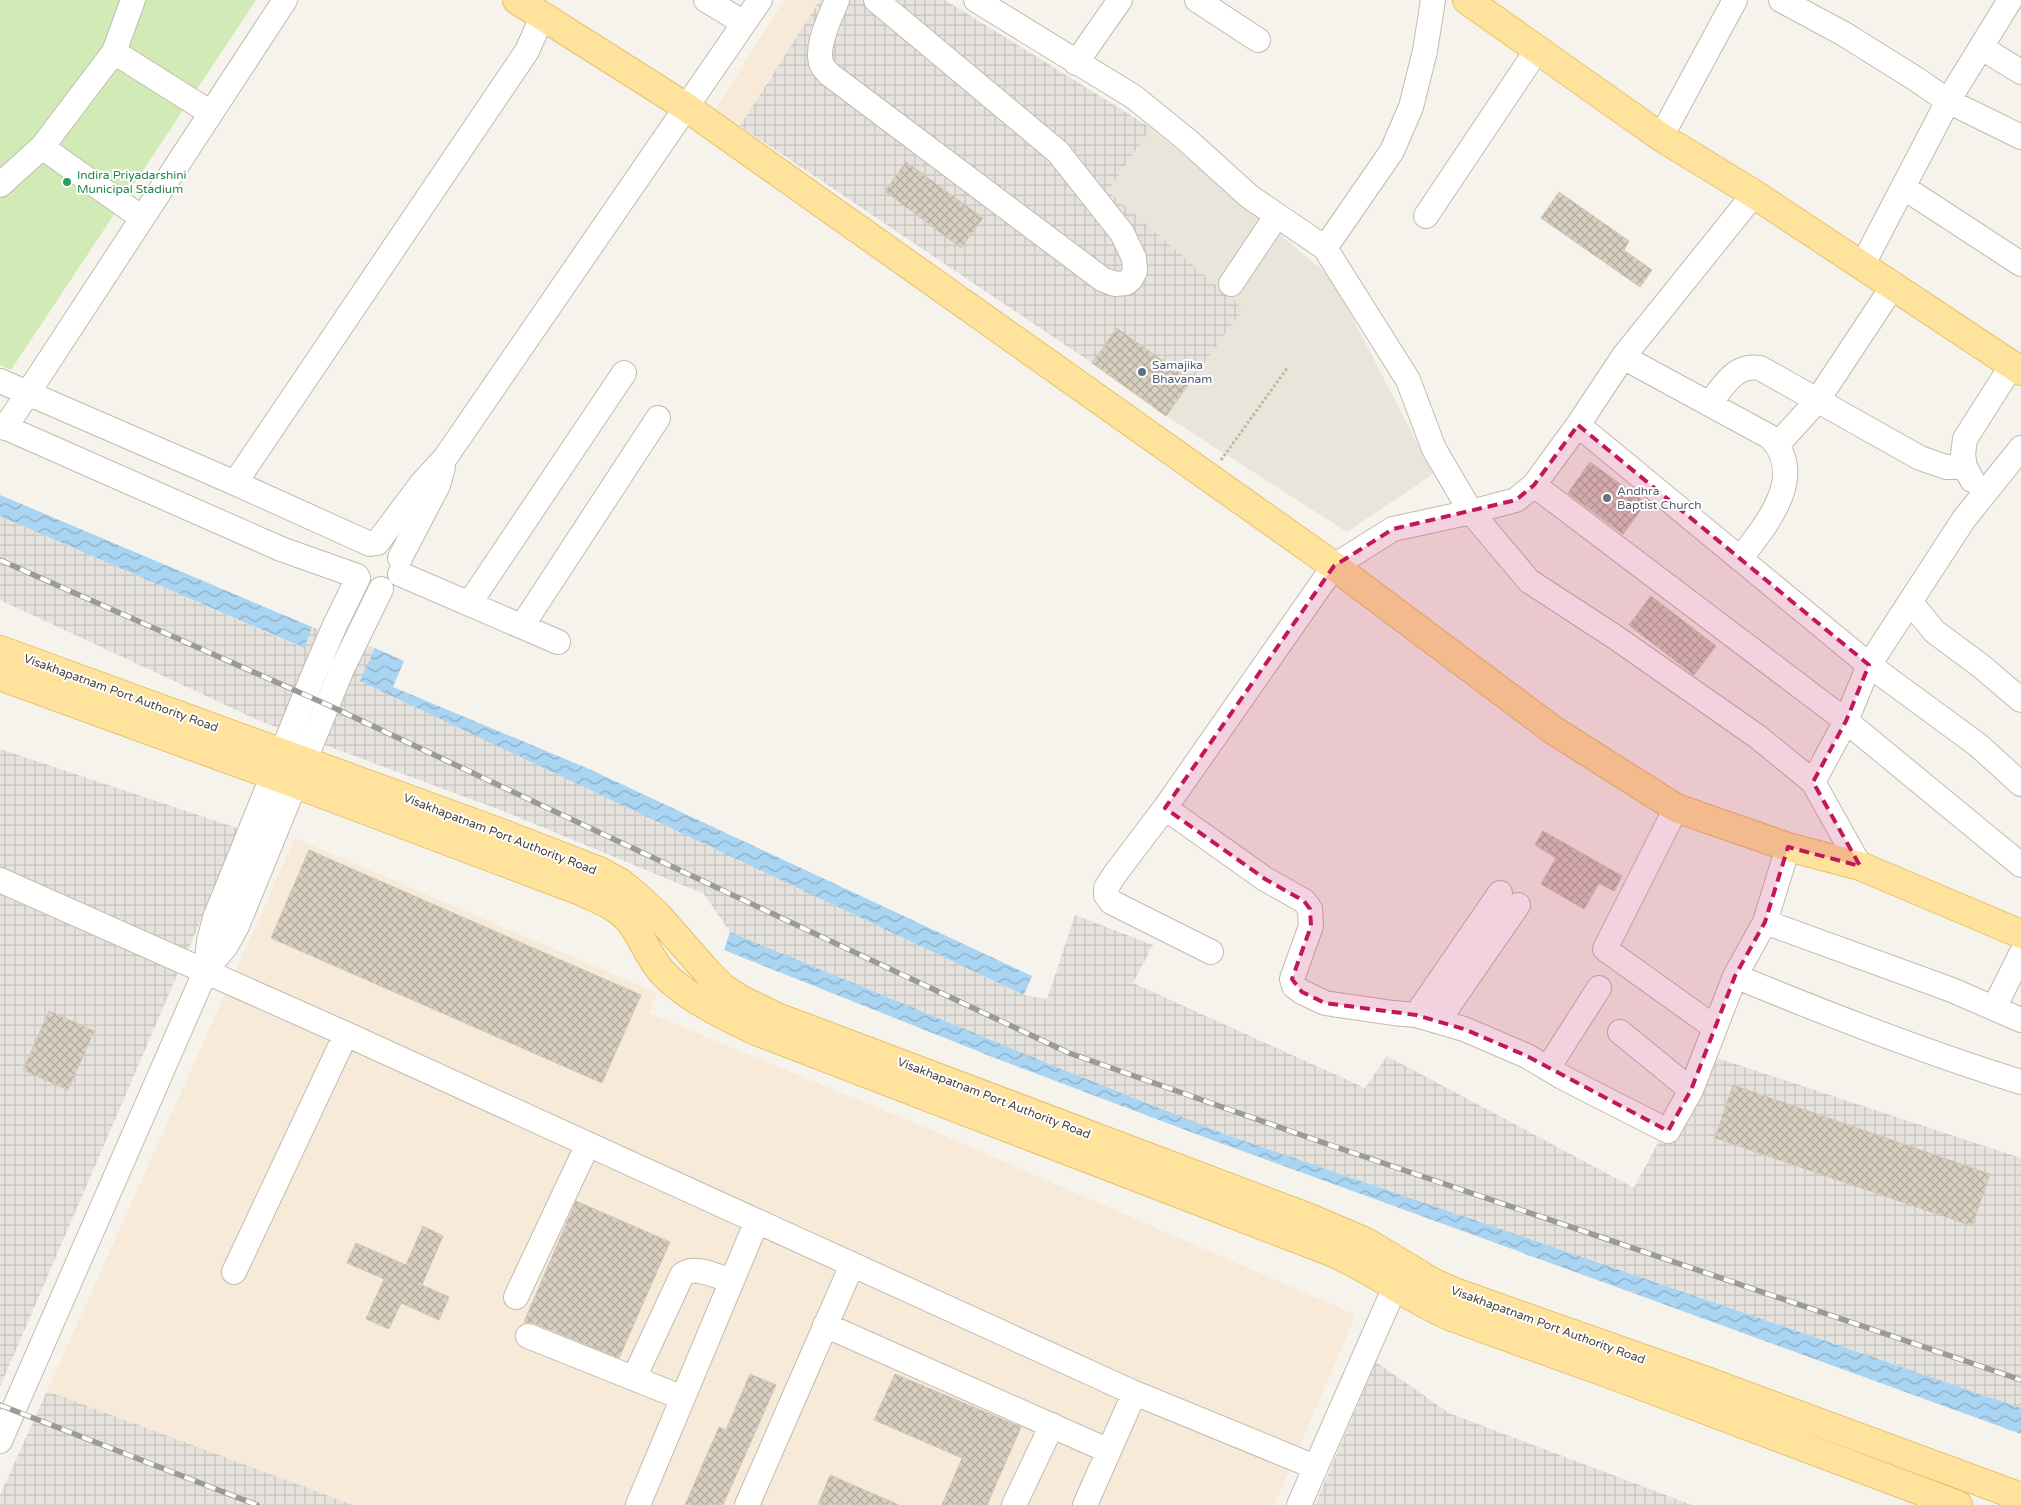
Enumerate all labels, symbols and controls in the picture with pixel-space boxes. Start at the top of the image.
place label: Indira Priyadarshini Municipal Stadium [77,168,187,196]
marker: Indira Priyadarshini Municipal Stadium [61,176,73,188]
place label: Samajika Bhavanam [1152,358,1212,386]
marker: Samajika Bhavanam [1136,366,1148,378]
place label: Andhra Baptist Church [1617,484,1702,512]
marker: Andhra Baptist Church [1601,492,1613,504]
street label: Visakhapatnam Port Authority Road [22,651,220,735]
street label: Visakhapatnam Port Authority Road [401,791,599,877]
street label: Visakhapatnam Port Authority Road [895,1055,1093,1141]
street label: Visakhapatnam Port Authority Road [1449,1283,1647,1367]

